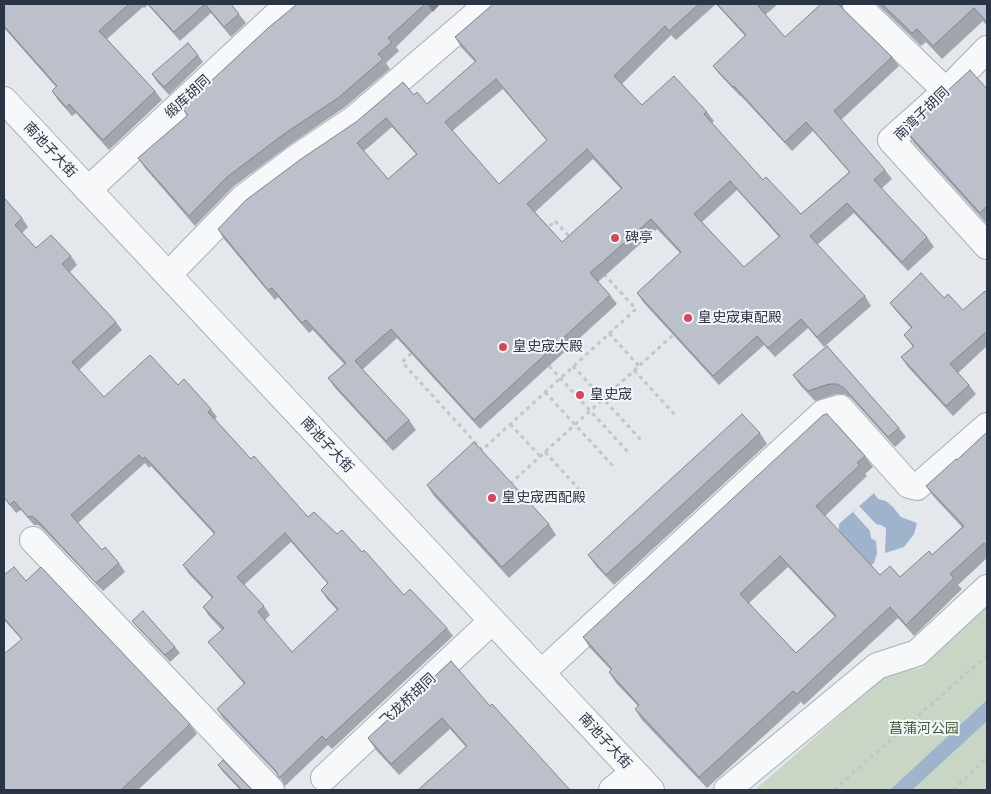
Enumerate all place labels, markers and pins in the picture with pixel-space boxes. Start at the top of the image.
place label: 碑亭 [625,230,653,246]
marker: 碑亭 [609,232,621,244]
place label: 皇史宬東配殿 [698,310,782,326]
marker: 皇史宬東配殿 [682,312,694,324]
place label: 皇史宬大殿 [513,339,583,355]
marker: 皇史宬大殿 [497,341,509,353]
place label: 皇史宬 [590,387,632,403]
marker: 皇史宬 [574,389,586,401]
place label: 皇史宬西配殿 [502,490,586,506]
marker: 皇史宬西配殿 [486,492,498,504]

